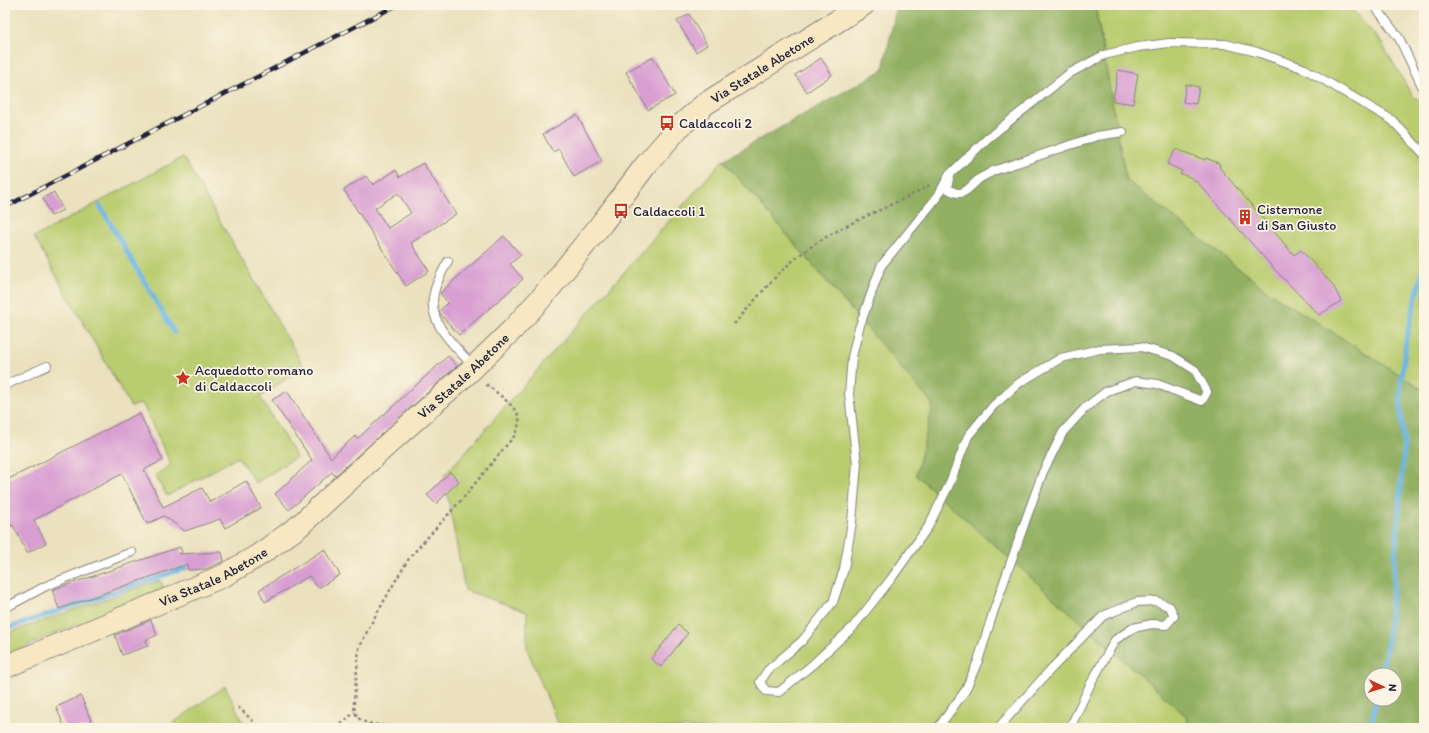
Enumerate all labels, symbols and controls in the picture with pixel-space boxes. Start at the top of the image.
street label: Via Statale Abetone [708,30,817,107]
bus stop icon: Caldaccoli 2 [658,114,676,132]
place label: Caldaccoli 2 [679,115,753,132]
place label: Cisternone di San Giusto [1257,201,1336,234]
bus stop icon: Caldaccoli 1 [612,202,630,220]
place label: Caldaccoli 1 [633,203,706,220]
building icon: Cisternone di San Giusto [1236,208,1254,226]
street label: Via Statale Abetone [414,329,513,423]
place label: Acquedotto romano di Caldaccoli [195,362,313,395]
place icon: Acquedotto romano di Caldaccoli [174,369,192,387]
street label: Via Statale Abetone [157,543,271,611]
north arrow [1363,667,1403,707]
text: N [1386,683,1399,692]

